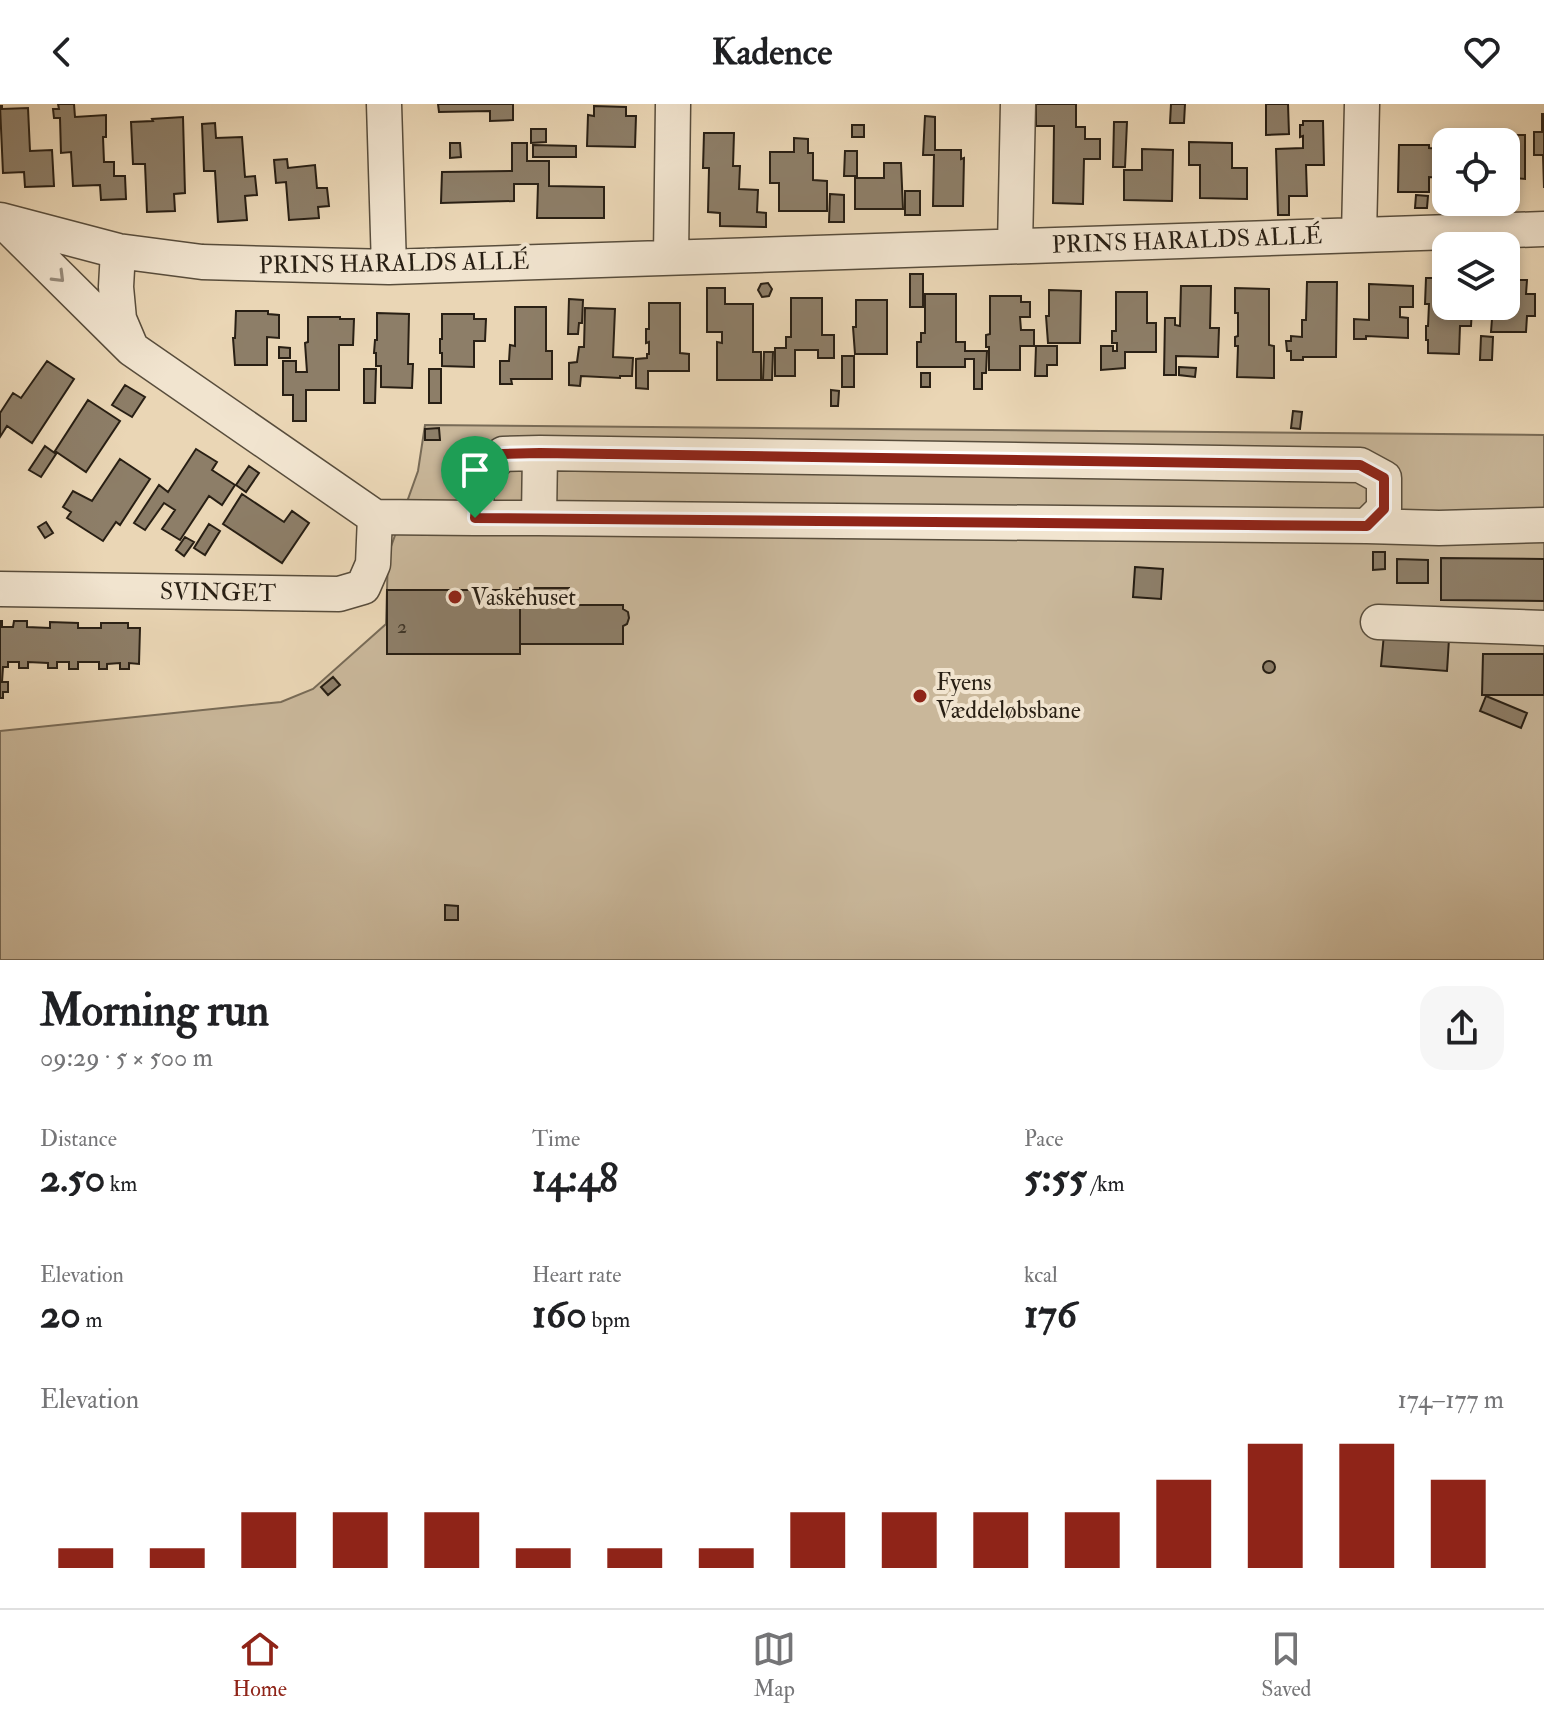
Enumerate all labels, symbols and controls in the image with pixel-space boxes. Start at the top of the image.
icon: back [40,30,84,74]
text: Kadence [712,30,832,75]
icon: heart [1460,30,1504,74]
map controls [1432,128,1520,320]
button: locate [1432,128,1520,216]
street label: PRINS HARALDS ALLÉ [1051,219,1323,261]
button: layers [1432,232,1520,320]
street label: PRINS HARALDS ALLÉ [258,245,530,281]
one-way arrow [50,267,64,282]
pin [441,436,509,518]
icon: arrive [453,448,497,492]
street label: SVINGET [160,576,277,609]
place label: Vaskehuset [471,582,576,613]
marker: Vaskehuset [446,588,464,606]
house number: 2 [397,614,407,639]
place label: Fyens Væddeløbsbane [936,667,1081,726]
marker: Fyens Væddeløbsbane [911,687,929,705]
text: Morning run [40,984,269,1039]
button: share [1420,986,1504,1070]
text: 09:29 · 5 × 500 m [40,1042,213,1074]
text: Distance [40,1125,117,1153]
text: Time [532,1125,580,1153]
text: Pace [1024,1125,1063,1153]
text: 2.50 [40,1153,105,1204]
text: 14:48 [532,1153,618,1204]
text: 5:55 [1024,1153,1087,1204]
text: km [105,1170,137,1198]
text: /km [1087,1170,1125,1198]
text: Elevation [40,1261,124,1289]
text: Heart rate [532,1261,622,1289]
text: kcal [1024,1261,1058,1289]
text: 20 [40,1289,81,1340]
text: 160 [532,1289,587,1340]
text: 176 [1024,1289,1077,1340]
text: m [81,1306,102,1334]
text: bpm [587,1306,630,1334]
text: Elevation [40,1384,139,1416]
text: 174–177 m [1398,1384,1504,1416]
tab: Home [233,1627,287,1703]
tab: Map [752,1627,796,1703]
tab: Saved [1261,1627,1311,1703]

